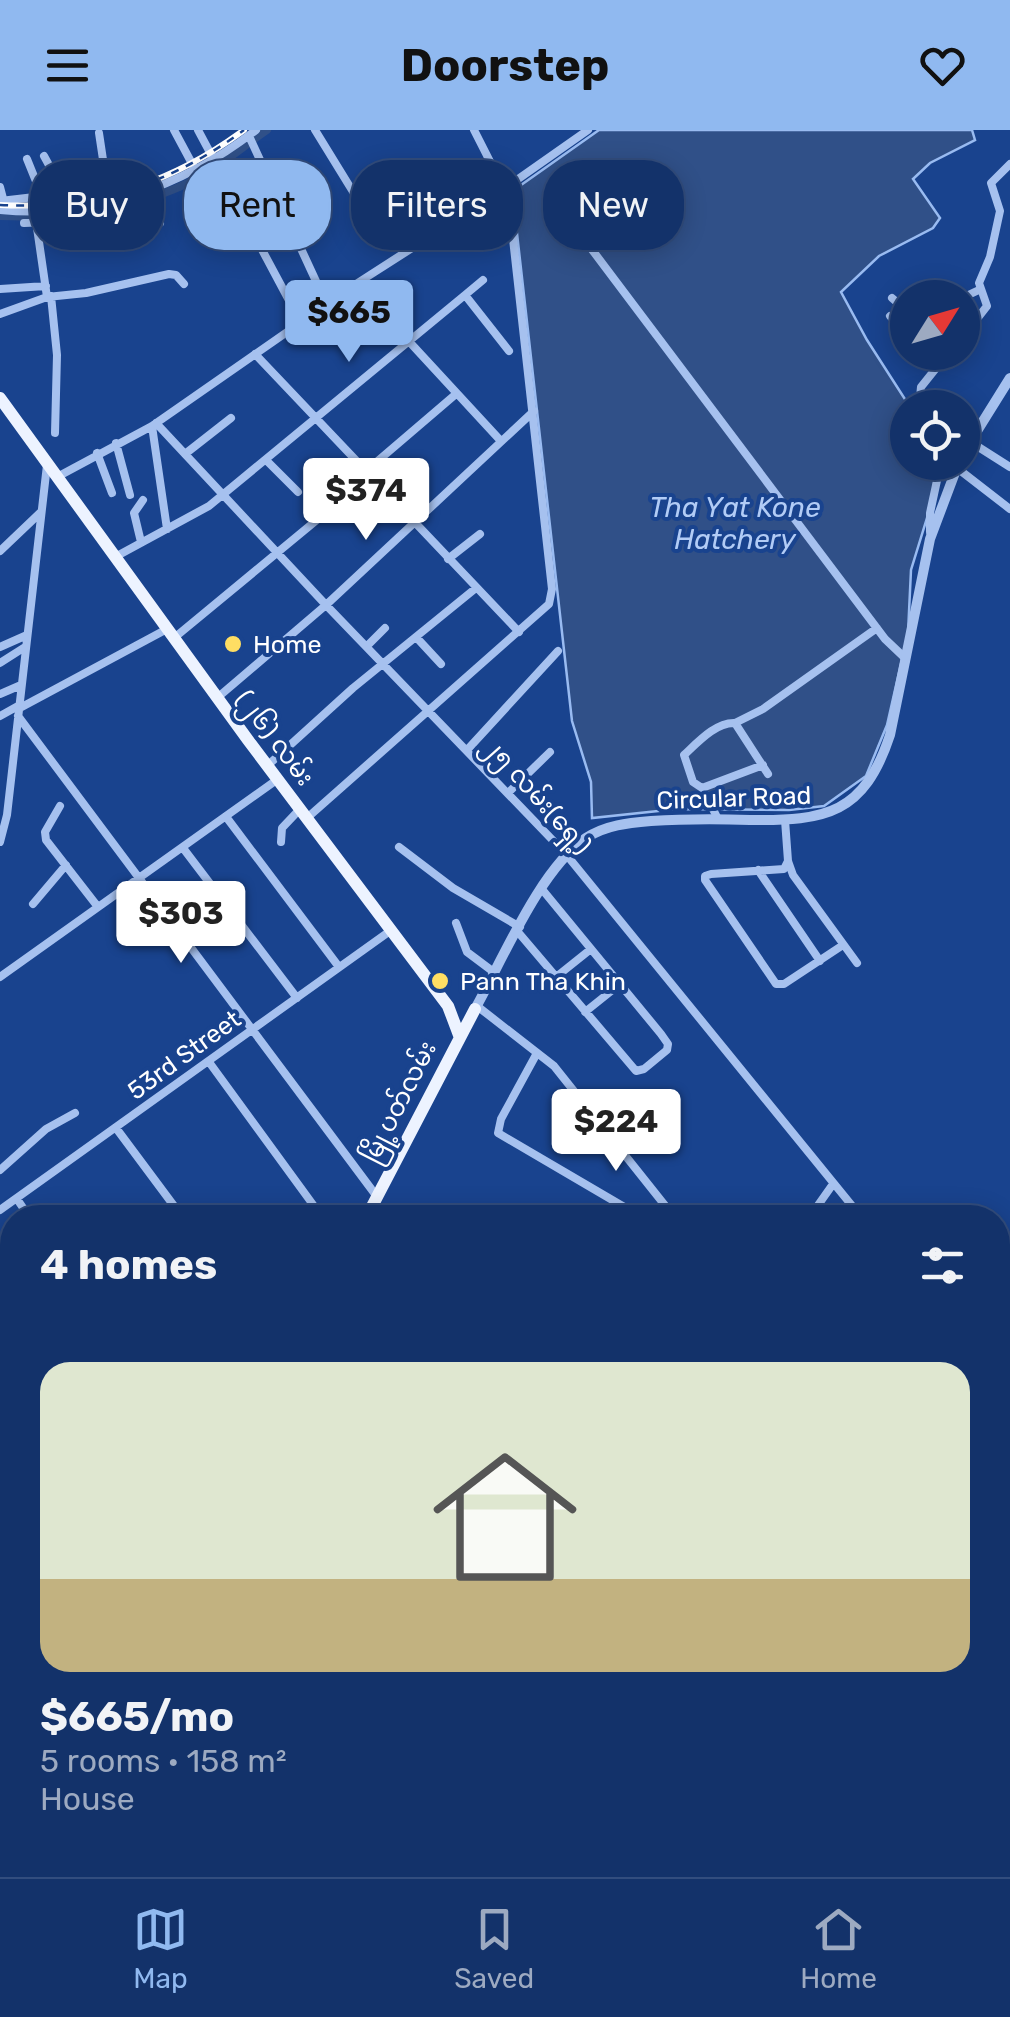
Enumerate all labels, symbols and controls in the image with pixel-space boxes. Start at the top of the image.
icon: menu [40,38,95,93]
icon: heart [915,38,970,93]
text: Doorstep [401,39,609,92]
chip: Buy [30,160,164,250]
chip: Rent [184,160,331,250]
chip: Filters [351,160,523,250]
chip: New [543,160,684,250]
pin: $665 [290,280,408,365]
north arrow [890,280,980,370]
map controls [890,280,980,480]
text: $665 [307,293,391,331]
button: locate [890,390,980,480]
pin: $374 [307,458,425,543]
text: $374 [325,471,407,509]
water label: Tha Yat Kone Hatchery [649,491,821,556]
place label: Home [253,630,321,659]
marker: Home [222,633,244,655]
street label: (၂၆) လမ်း [225,683,323,795]
street label: ၂၅ လမ်း(ရှေ့) [472,728,600,864]
street label: Circular Road [656,781,812,815]
pin: $303 [122,881,240,966]
text: $303 [138,894,224,932]
place label: Pann Tha Khin [460,967,626,996]
marker: Pann Tha Khin [429,970,451,992]
street label: 53rd Street [122,1004,246,1106]
street label: မြို့ပတ်လမ်း [353,1035,447,1171]
pin: $224 [557,1089,675,1174]
text: $224 [574,1102,658,1140]
icon: filters [915,1238,970,1293]
text: 4 homes [40,1240,217,1290]
icon: home [415,1427,595,1607]
text: $665/mo [40,1692,234,1742]
text: 5 rooms · 158 m² [40,1742,287,1780]
text: House [40,1780,135,1818]
tab: Map [133,1902,188,1995]
tab: Saved [454,1902,534,1995]
tab: Home [800,1902,877,1995]

